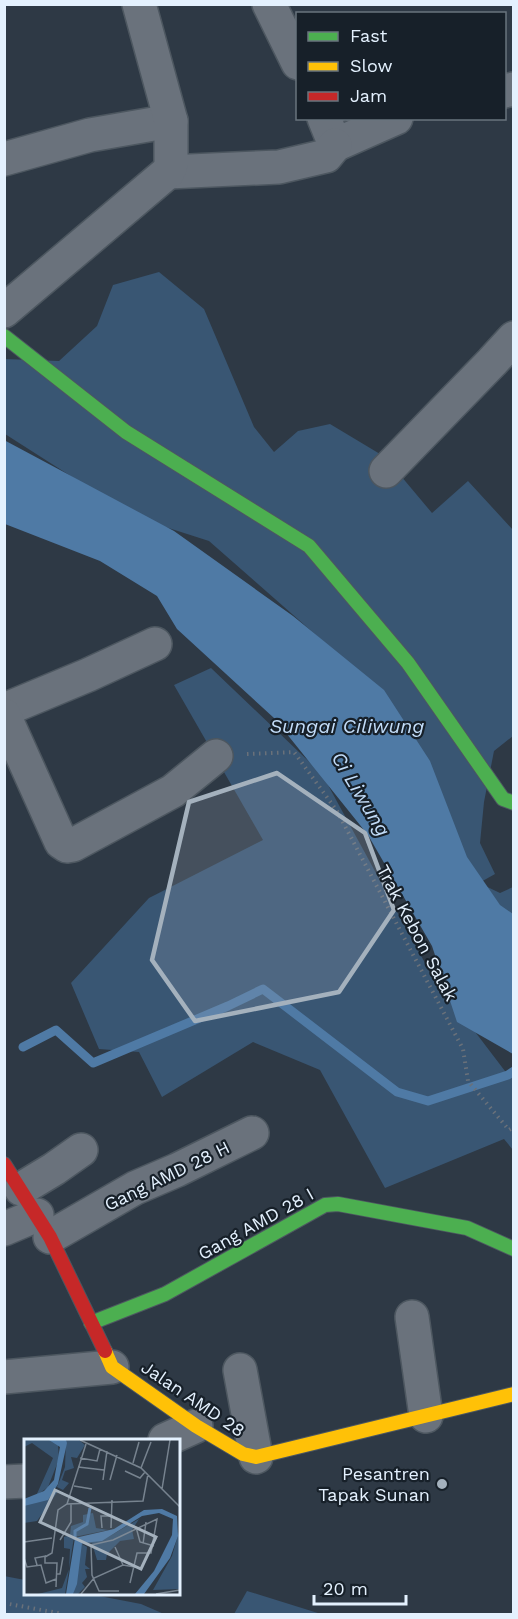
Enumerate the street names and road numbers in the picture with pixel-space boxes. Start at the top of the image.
street label: Trak Kebon Salak [373,861,462,1004]
street label: Gang AMD 28 H [101,1136,233,1215]
street label: Gang AMD 28 I [194,1183,317,1264]
street label: Jalan AMD 28 [138,1356,249,1441]

